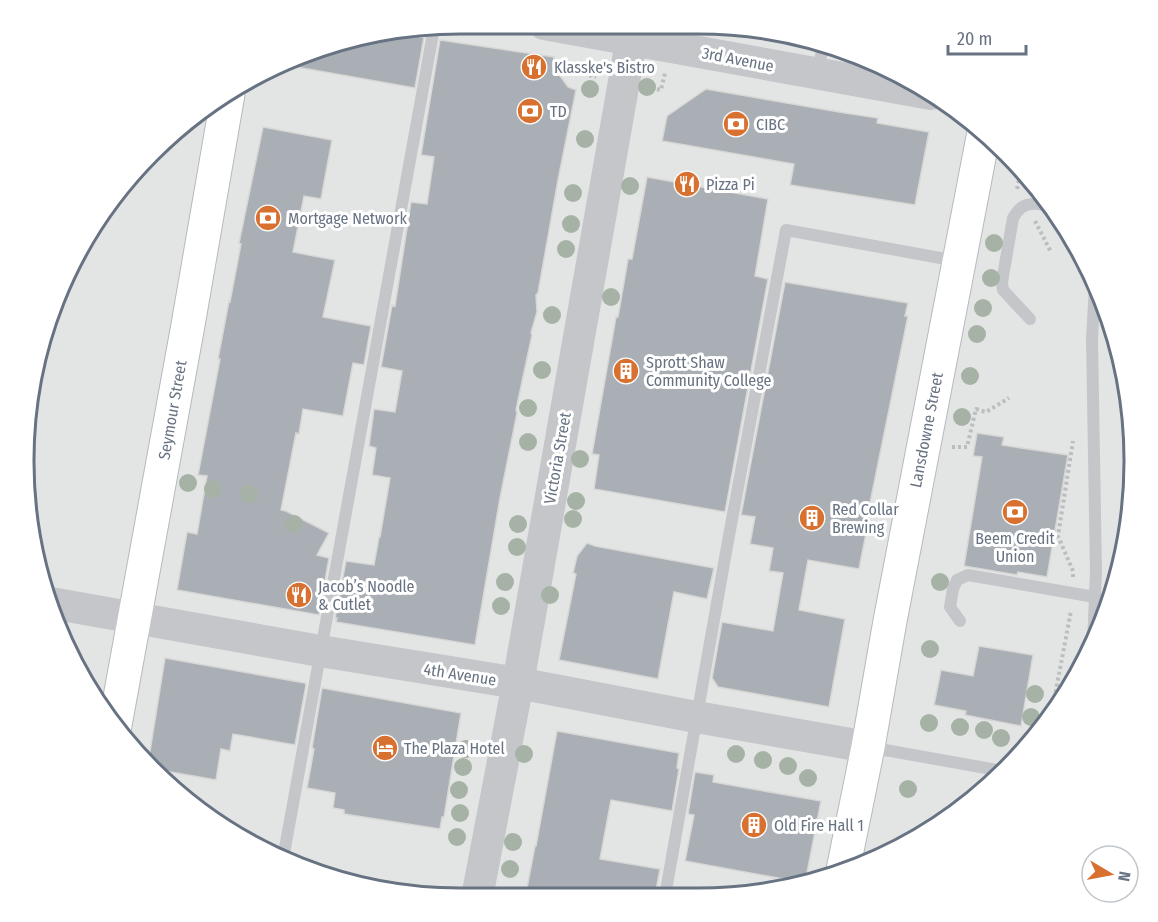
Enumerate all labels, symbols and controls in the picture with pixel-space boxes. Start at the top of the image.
scale bar [948,18,1026,56]
text: 20 m [957,28,992,50]
street label: 3rd Avenue [700,43,776,76]
restaurant icon: Klasske's Bistro [519,52,549,82]
place label: Klasske's Bistro [554,58,655,77]
bank icon: TD [515,96,545,126]
place label: TD [550,102,567,121]
bank icon: CIBC [721,109,751,139]
place label: CIBC [756,115,785,134]
restaurant icon: Pizza Pi [672,169,702,199]
place label: Pizza Pi [706,175,755,194]
bank icon: Mortgage Network [253,203,283,233]
place label: Mortgage Network [288,209,408,228]
place label: Sprott Shaw Community College [646,353,772,390]
building icon: Sprott Shaw Community College [611,356,641,386]
street label: Seymour Street [154,358,191,461]
street label: Lansdowne Street [906,370,947,489]
street label: Victoria Street [540,410,575,506]
bank icon: Beem Credit Union [1000,497,1030,527]
place label: Red Collar Brewing [832,500,899,537]
building icon: Red Collar Brewing [797,503,827,533]
place label: Beem Credit Union [975,529,1055,566]
place label: Jacob’s Noodle & Cutlet [318,577,415,614]
restaurant icon: Jacob’s Noodle & Cutlet [284,580,314,610]
street label: 4th Avenue [422,659,498,690]
hotel icon: The Plaza Hotel [370,733,400,763]
place label: The Plaza Hotel [404,739,505,758]
building icon: Old Fire Hall 1 [739,810,769,840]
place label: Old Fire Hall 1 [774,816,864,835]
north arrow [1080,844,1140,904]
text: N [1114,870,1134,883]

